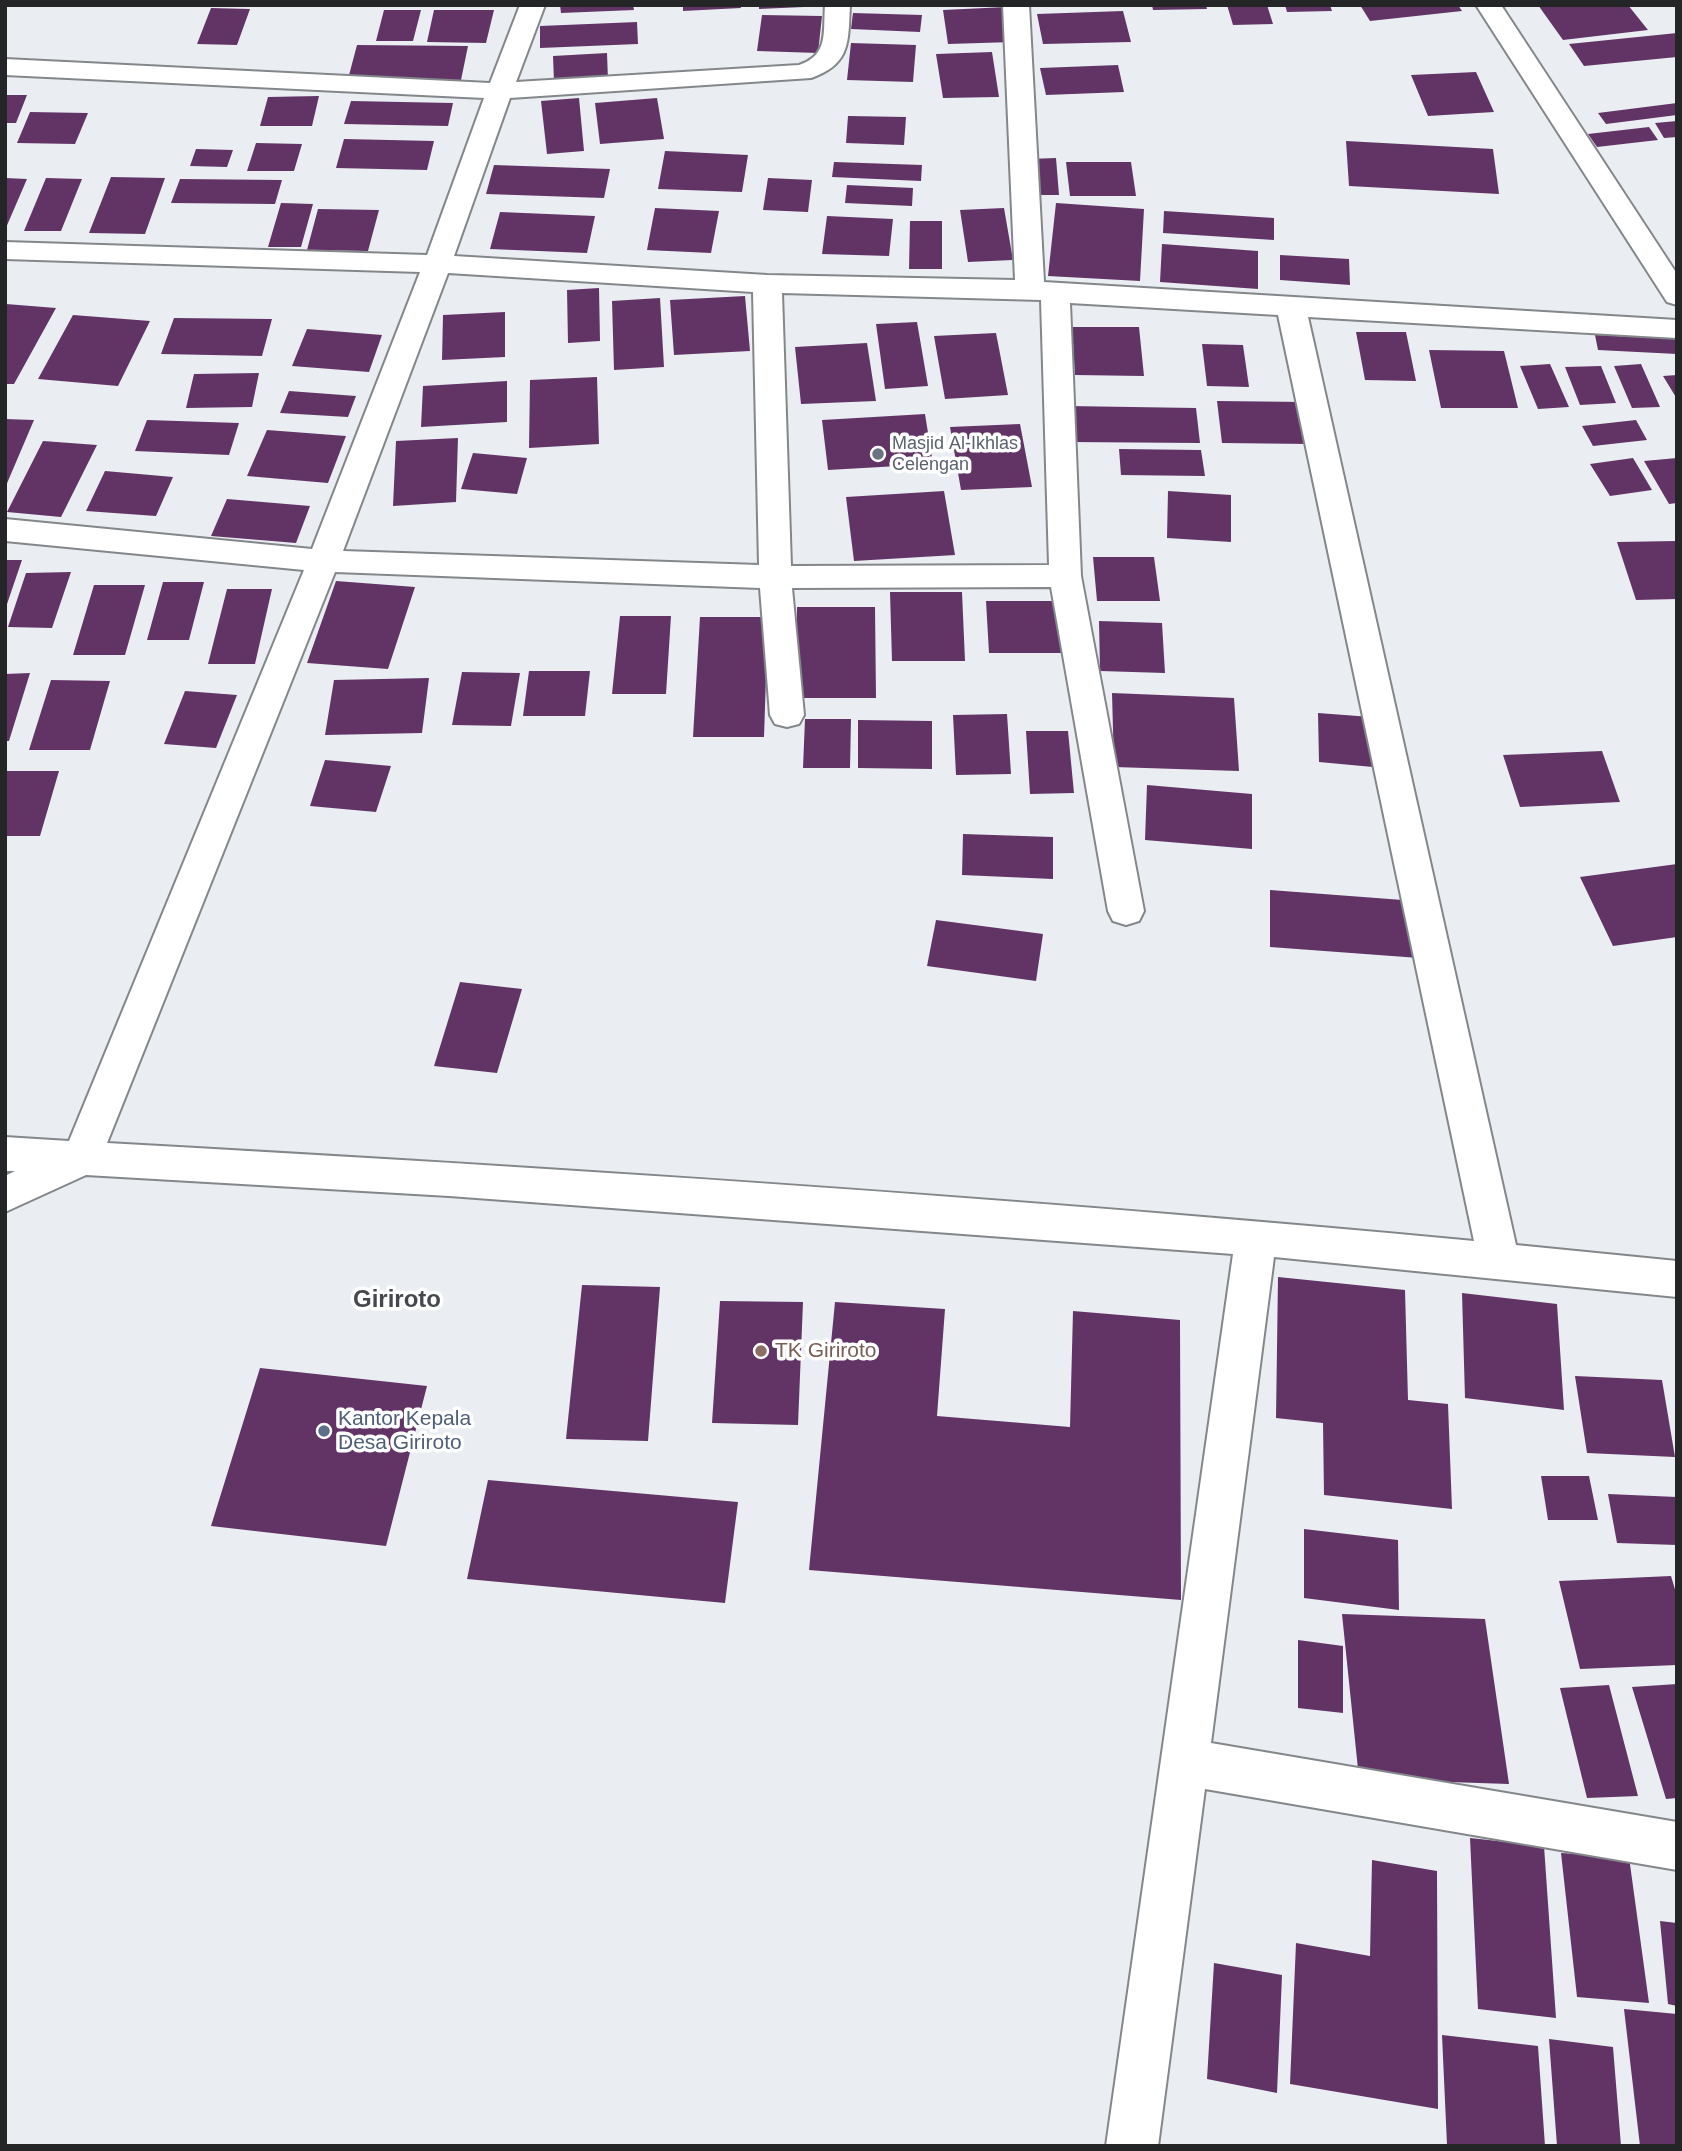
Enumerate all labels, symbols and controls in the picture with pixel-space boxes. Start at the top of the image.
place label: Masjid Al-Ikhlas Celengan [892,433,1018,476]
marker: Masjid Al-Ikhlas Celengan [870,446,886,462]
district label: Giriroto [353,1286,441,1314]
place label: TK Giriroto [775,1338,877,1364]
marker: TK Giriroto [753,1343,769,1359]
place label: Kantor Kepala Desa Giriroto [338,1406,471,1456]
marker: Kantor Kepala Desa Giriroto [316,1423,332,1439]

